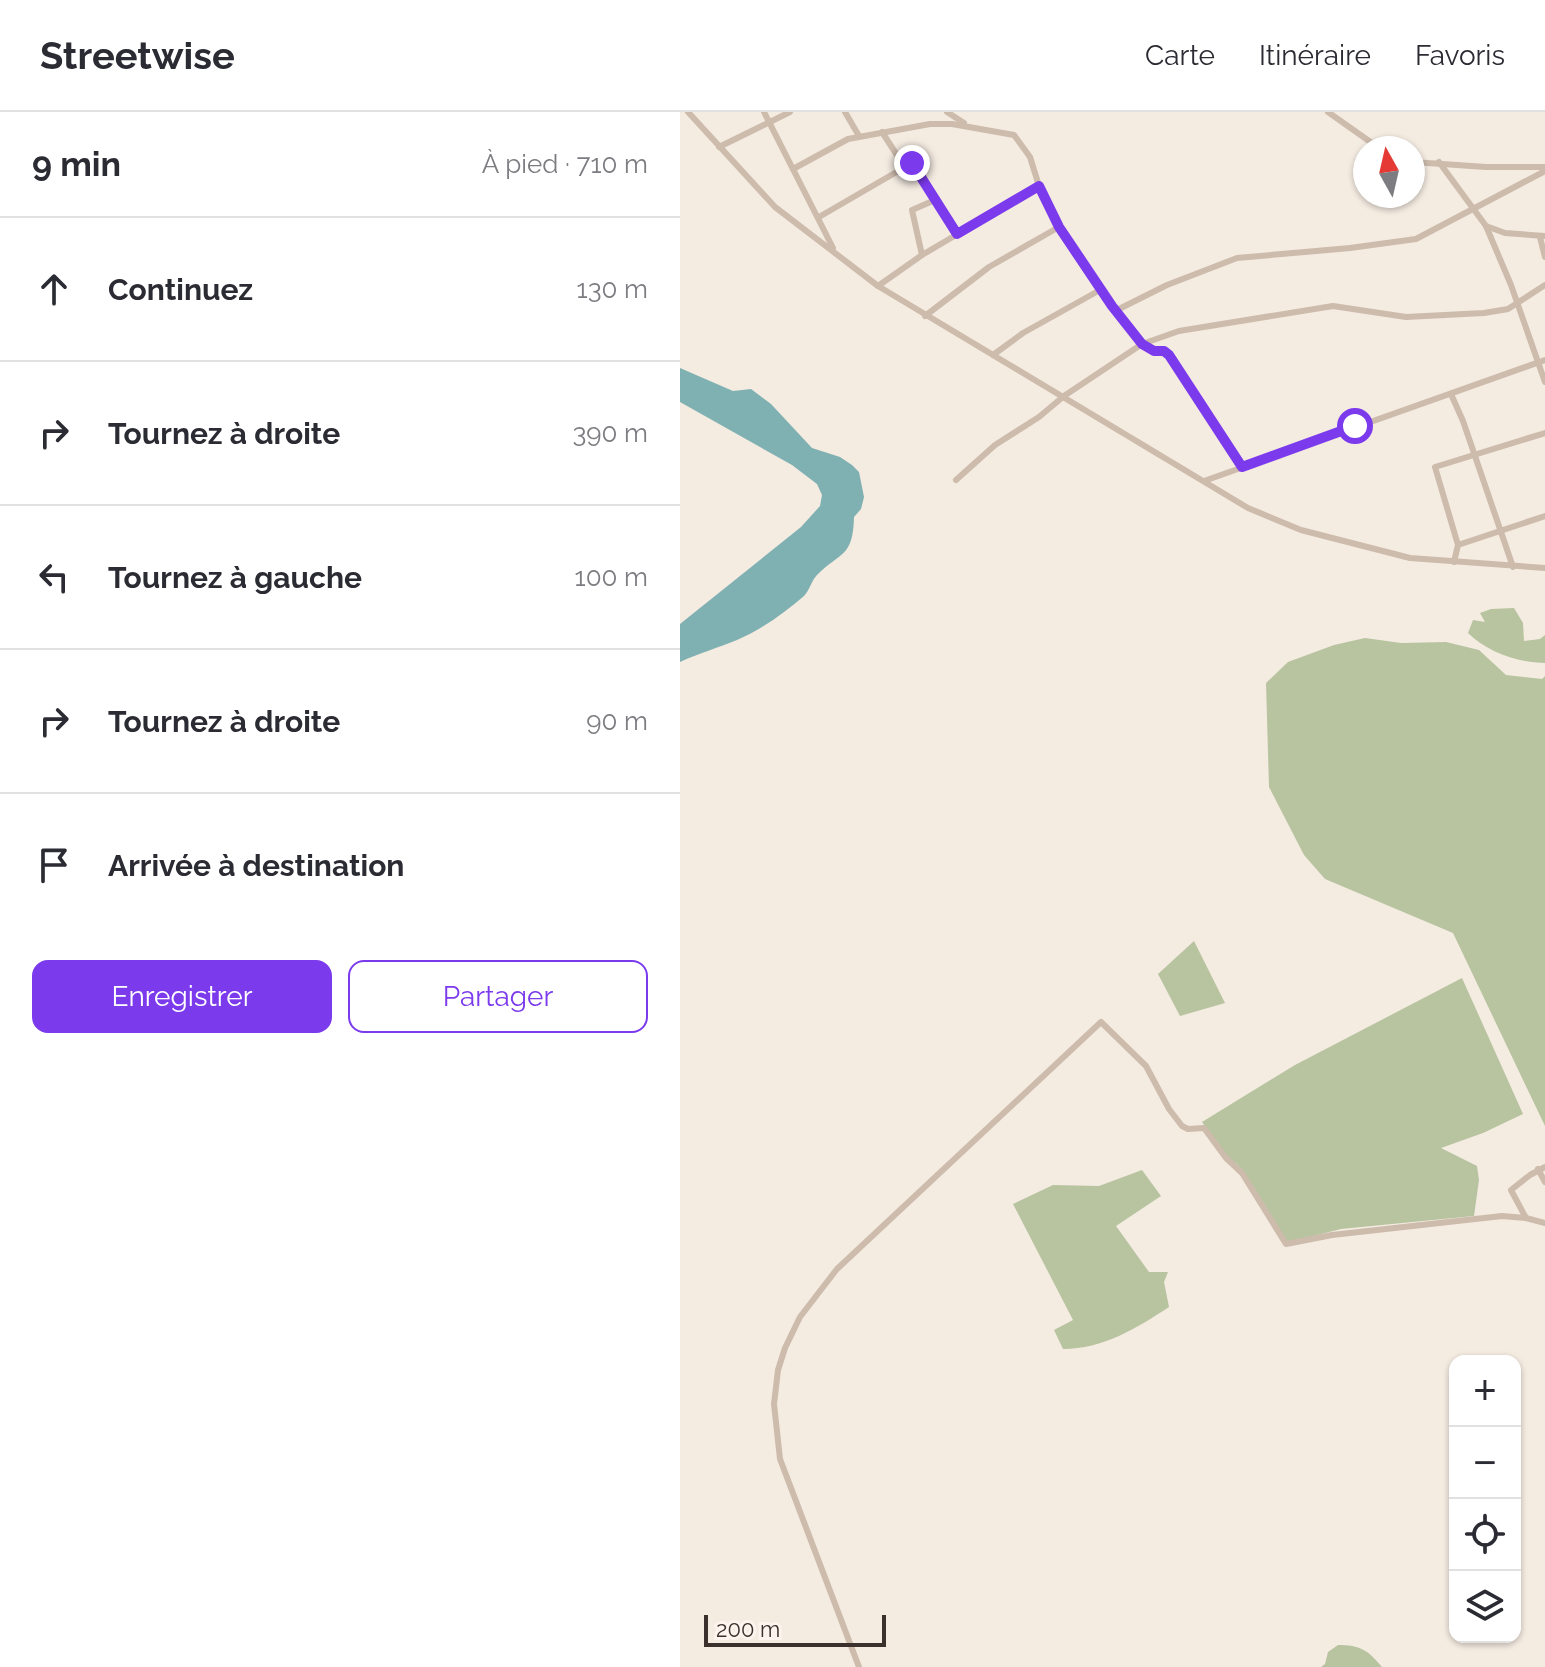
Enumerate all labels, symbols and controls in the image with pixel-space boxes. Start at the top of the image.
text: Streetwise [40,33,235,78]
text: Carte [1145,39,1215,72]
text: Itinéraire [1259,39,1371,72]
text: Favoris [1415,39,1505,72]
north arrow [1353,136,1425,208]
text: 9 min [32,144,121,184]
route end [894,145,930,181]
text: À pied · 710 m [482,149,648,179]
icon: ahead [32,267,76,311]
text: Continuez [108,272,253,307]
text: 130 m [577,274,648,304]
route start [1337,408,1373,444]
icon: right [32,411,76,455]
text: Tournez à droite [108,416,340,451]
text: 390 m [572,418,648,448]
icon: left [32,555,76,599]
text: Tournez à gauche [108,560,362,595]
text: 100 m [575,562,648,592]
icon: right [32,699,76,743]
text: Tournez à droite [108,704,340,739]
text: 90 m [586,706,648,736]
icon: arrive [32,843,76,887]
text: Arrivée à destination [108,848,404,883]
button: Enregistrer [32,960,332,1033]
button: Partager [348,960,648,1033]
map controls [1449,1355,1521,1643]
button: + [1449,1355,1521,1427]
button: − [1449,1427,1521,1499]
button: locate [1449,1499,1521,1571]
button: layers [1449,1571,1521,1643]
scale bar [704,1611,886,1647]
text: 200 m [716,1616,780,1642]

